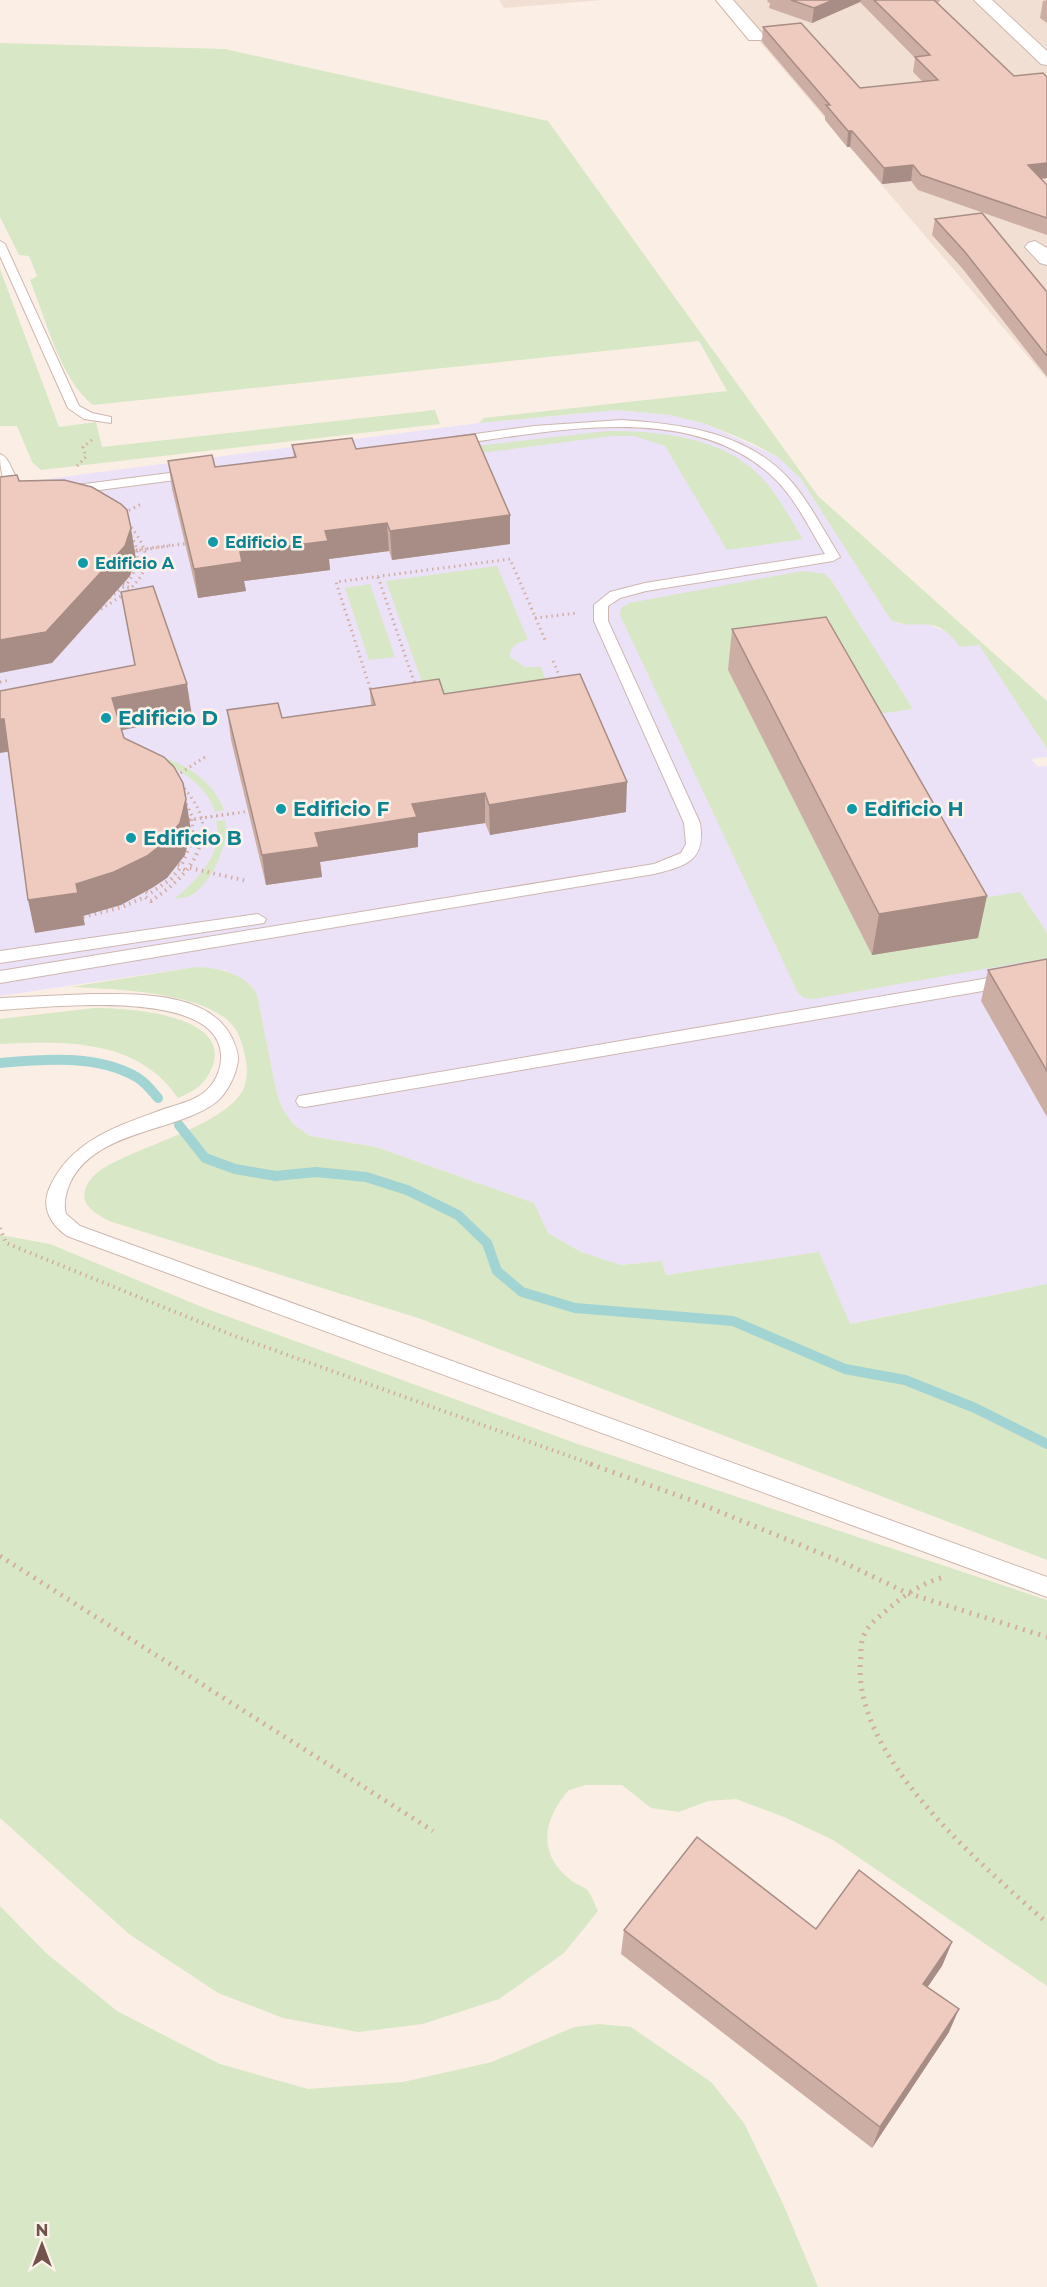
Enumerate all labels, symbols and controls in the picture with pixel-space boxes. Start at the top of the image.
place label: Edificio E [225,533,303,552]
marker: Edificio E [206,535,220,549]
place label: Edificio A [95,554,175,573]
marker: Edificio A [76,556,90,570]
place label: Edificio D [118,706,218,730]
marker: Edificio D [99,711,113,725]
place label: Edificio F [293,797,390,821]
place label: Edificio H [864,797,964,821]
marker: Edificio F [274,802,288,816]
marker: Edificio H [845,802,859,816]
place label: Edificio B [143,826,242,850]
marker: Edificio B [124,831,138,845]
north arrow [12,2215,72,2275]
text: N [36,2221,48,2240]

